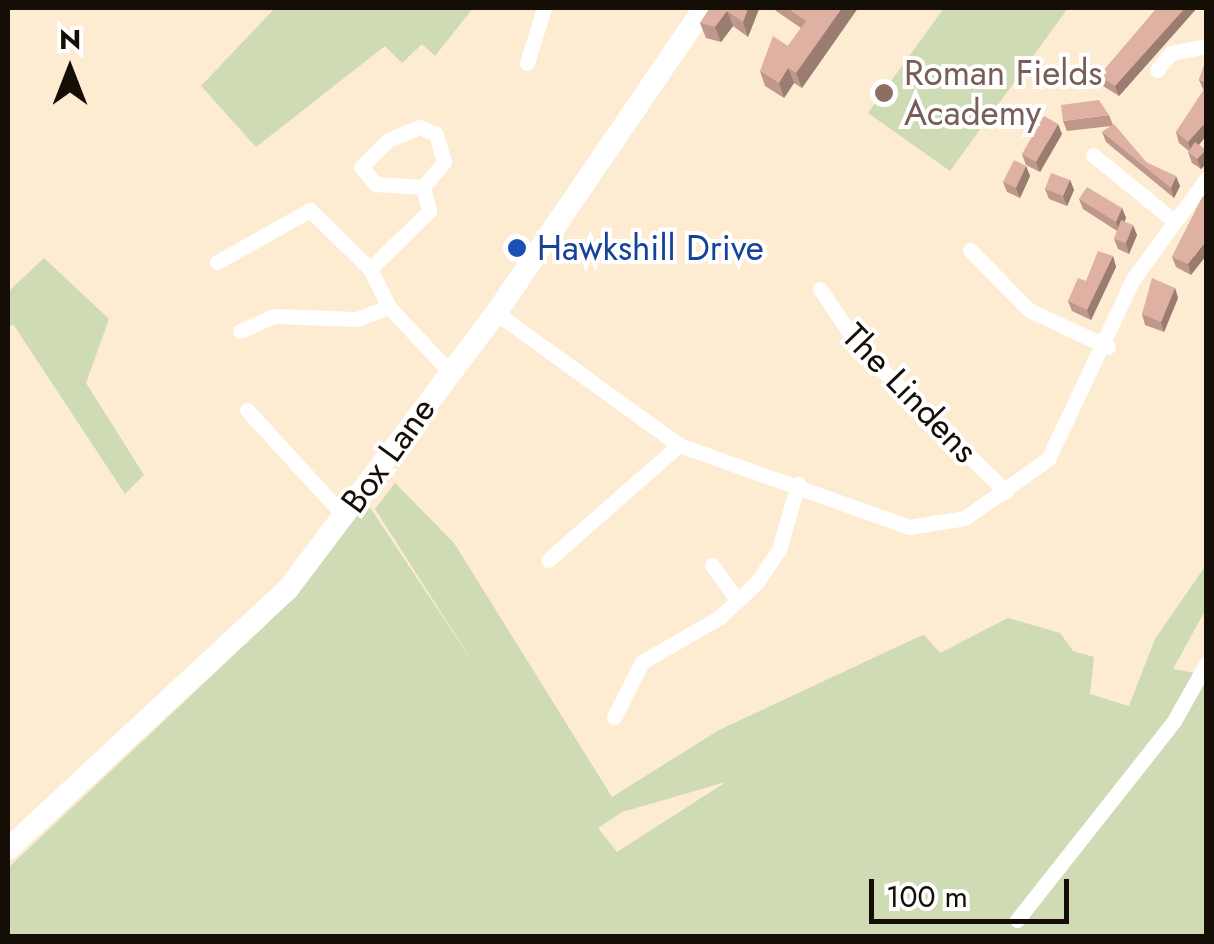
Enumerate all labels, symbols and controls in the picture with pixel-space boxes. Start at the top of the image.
text: N [59,19,81,60]
north arrow [20,20,120,120]
place label: Roman Fields Academy [904,52,1102,134]
marker: Roman Fields Academy [873,82,895,104]
place label: Hawkshill Drive [537,227,764,269]
marker: Hawkshill Drive [506,237,528,259]
street label: The Lindens [833,315,987,471]
street label: Box Lane [332,389,444,521]
scale bar [874,859,1074,921]
text: 100 m [886,875,968,918]

